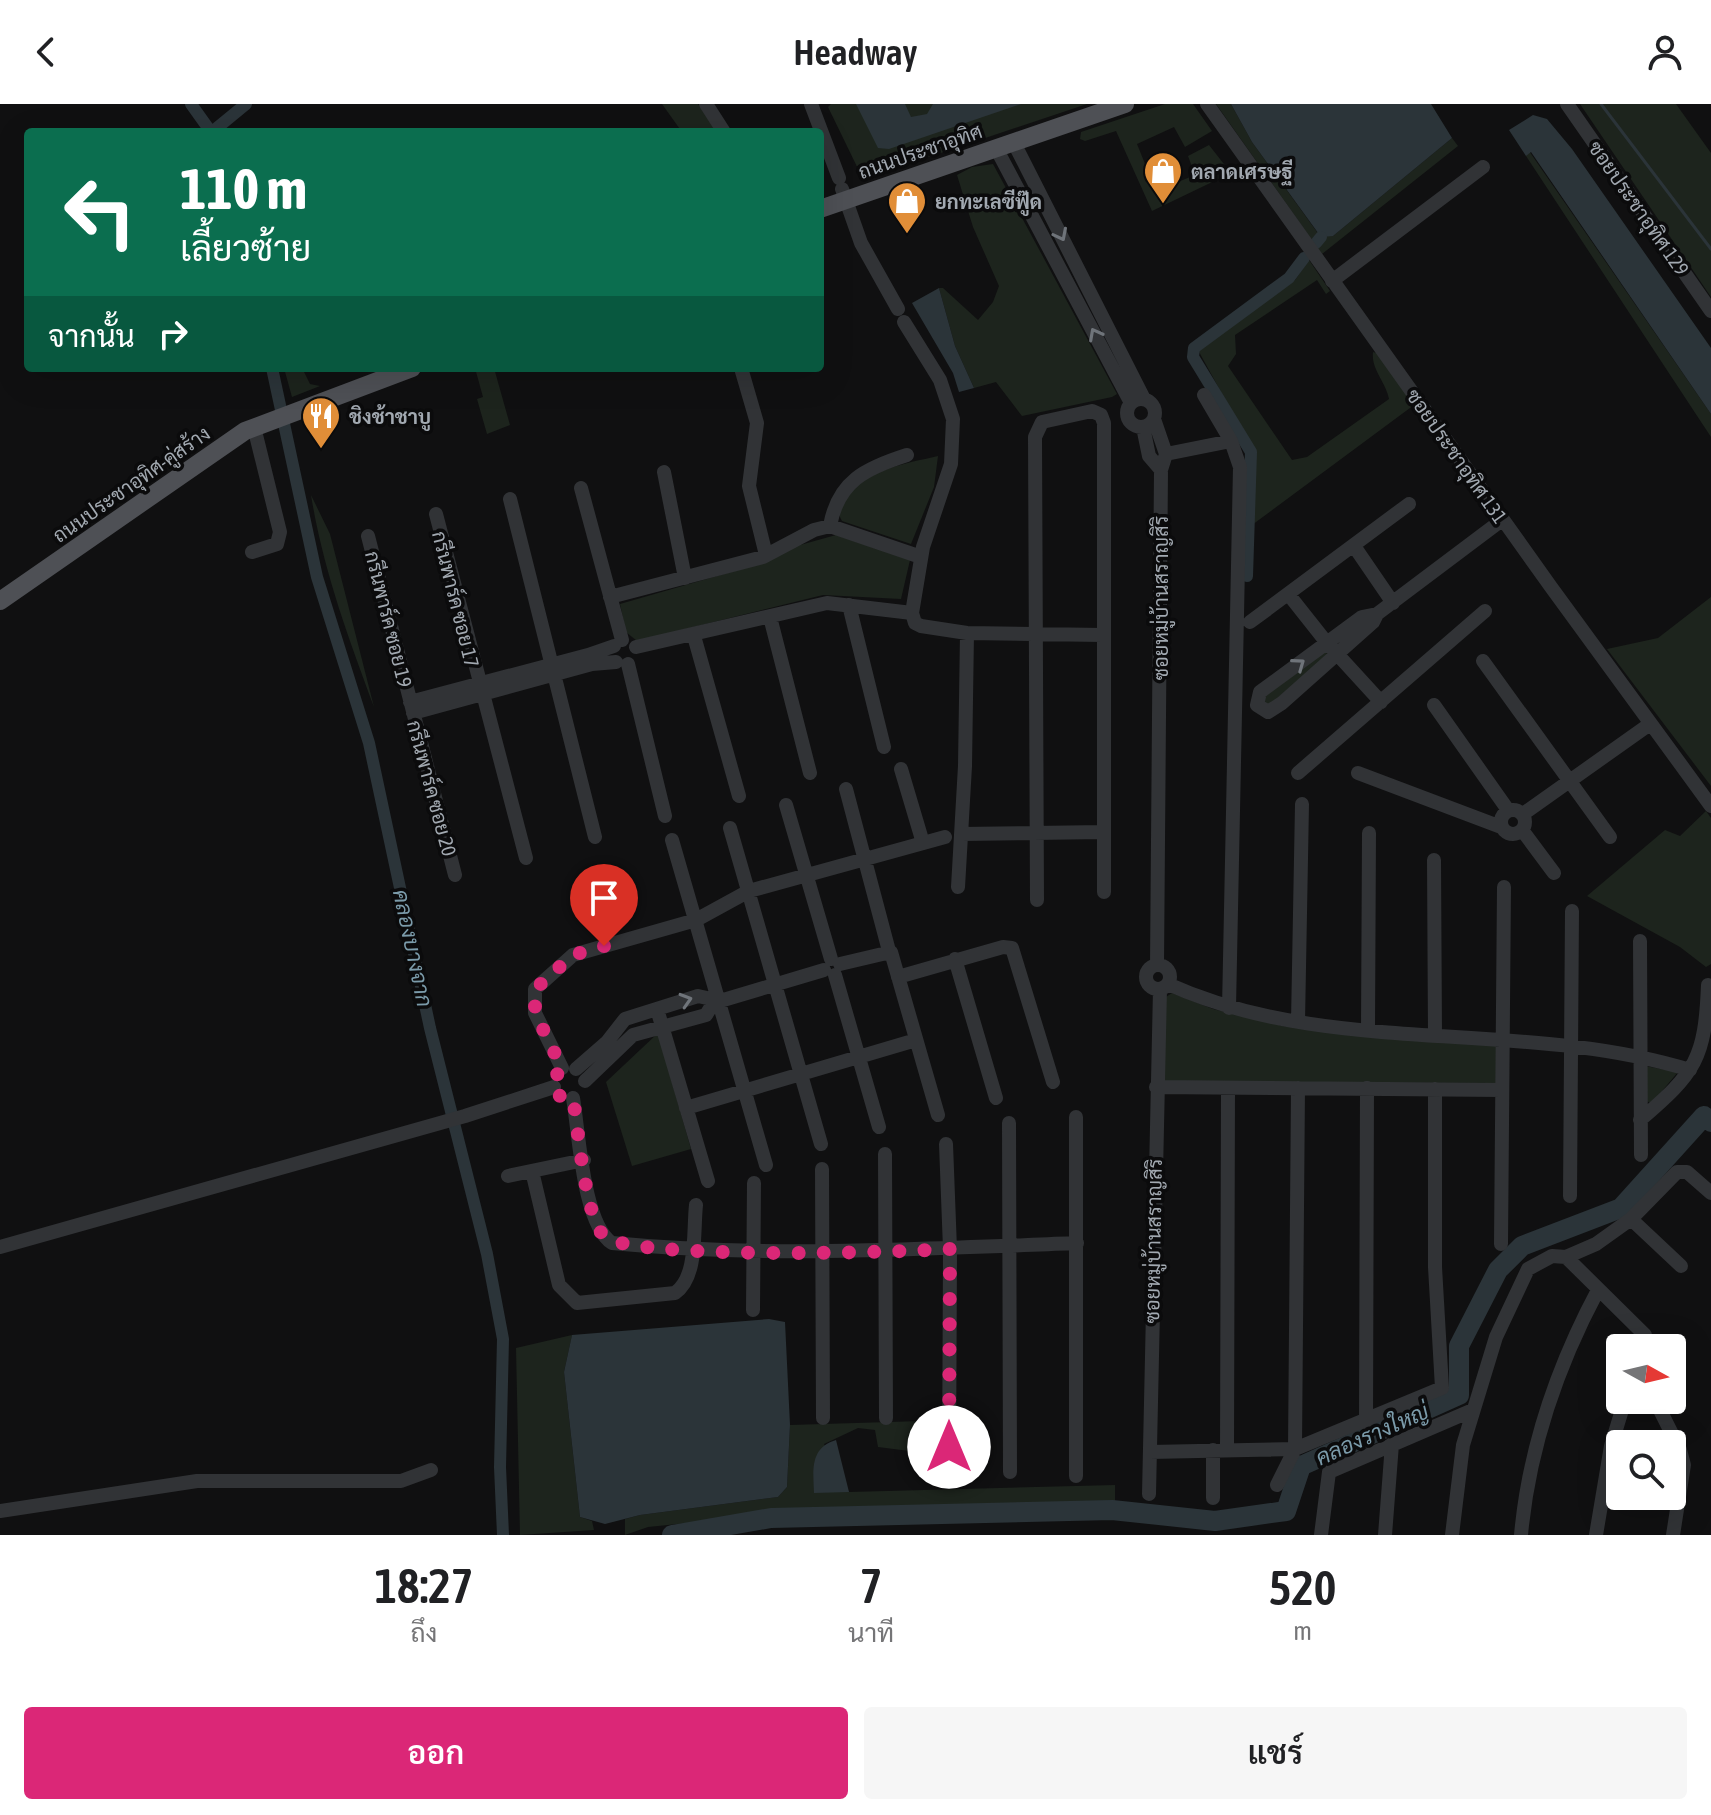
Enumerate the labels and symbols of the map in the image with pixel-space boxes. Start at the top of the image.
street label: ถนนประชาอุทิศ [855,119,986,186]
street label: ซอยประชาอุทิศ 129 [1582,136,1694,281]
shop icon: ตลาดเศรษฐี [1142,150,1184,205]
place label: ตลาดเศรษฐี [1191,159,1293,186]
shop icon: ยกทะเลซีฟู๊ด [886,180,928,235]
place label: ยกทะเลซีฟู๊ด [935,189,1042,216]
one-way arrow [1051,227,1067,242]
one-way arrow [1089,328,1104,343]
street label: ซอยประชาอุทิศ 131 [1400,384,1512,529]
restaurant icon: ชิงช้าชาบู [300,395,342,450]
place label: ชิงช้าชาบู [349,404,431,431]
street label: ถนนประชาอุทิศ-คู่สร้าง [48,421,216,550]
street label: ซอยหมู่บ้านสราญสิริ [1149,516,1176,680]
street label: กรีนพาร์ค ซอย 17 [428,528,486,669]
street label: กรีนพาร์ค ซอย 19 [361,548,419,689]
one-way arrow [1290,659,1305,673]
street label: กรีนพาร์ค ซอย 20 [403,717,463,858]
pin [570,864,638,946]
water label: คลองบางจาก [388,887,438,1009]
one-way arrow [679,993,692,1009]
street label: ซอยหมู่บ้านสราญสิริ [1140,1158,1170,1324]
north arrow [1606,1334,1686,1414]
water label: คลองรางใหญ่ [1311,1396,1434,1471]
position arrow [907,1405,991,1489]

